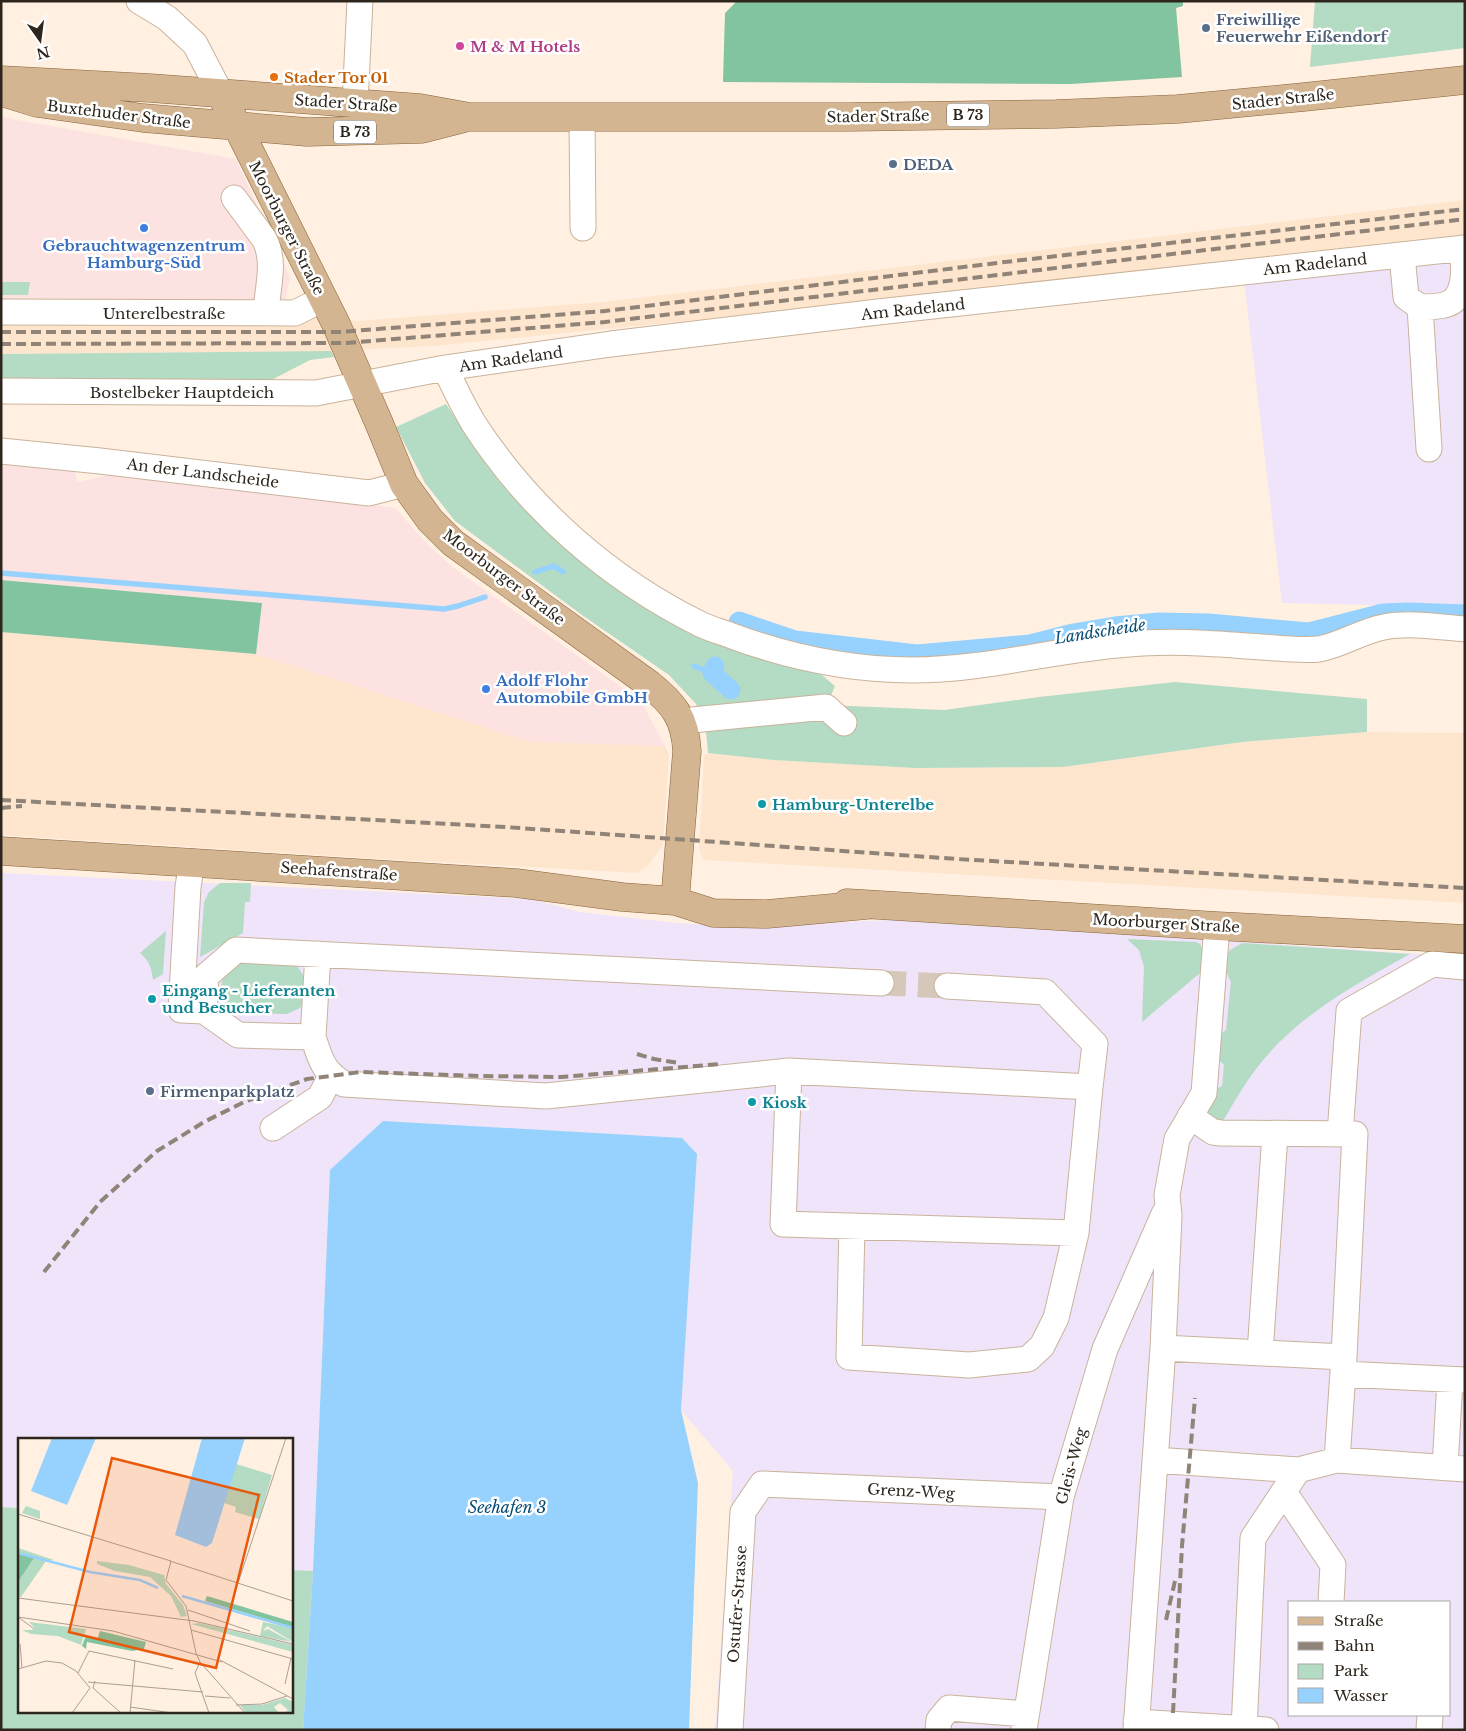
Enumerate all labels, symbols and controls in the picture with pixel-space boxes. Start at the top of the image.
place label: Freiwillige Feuerwehr Eißendorf [1216,10,1389,46]
north arrow [15,15,65,65]
marker: Freiwillige Feuerwehr Eißendorf [1200,22,1212,34]
place label: M & M Hotels [470,37,580,56]
marker: M & M Hotels [454,40,466,52]
text: N [35,42,52,63]
place label: Stader Tor 01 [284,68,389,87]
marker: Stader Tor 01 [268,71,280,83]
street label: Stader Straße [1231,84,1335,114]
street label: Stader Straße [294,90,398,116]
street label: Buxtehuder Straße [46,96,192,132]
road number: B 73 [947,104,989,126]
street label: Stader Straße [826,106,930,126]
road number: B 73 [334,120,376,144]
place label: DEDA [903,155,954,174]
street label: Moorburger Straße [245,158,329,298]
marker: DEDA [887,158,899,170]
marker: Gebrauchtwagenzentrum Hamburg-Süd [138,222,150,234]
place label: Gebrauchtwagenzentrum Hamburg-Süd [43,236,246,272]
street label: Am Radeland [1261,249,1368,279]
street label: Am Radeland [859,294,966,324]
street label: Unterelbestraße [103,304,225,323]
street label: Am Radeland [457,342,564,376]
street label: Bostelbeker Hauptdeich [90,383,274,402]
street label: An der Landscheide [125,454,280,492]
street label: Moorburger Straße [439,525,569,629]
water label: Landscheide [1052,614,1148,648]
place label: Adolf Flohr Automobile GmbH [495,671,648,707]
marker: Adolf Flohr Automobile GmbH [480,683,492,695]
place label: Hamburg-Unterelbe [772,795,934,814]
marker: Hamburg-Unterelbe [756,798,768,810]
street label: Seehafenstraße [280,857,398,885]
street label: Moorburger Straße [1092,910,1240,936]
place label: Eingang - Lieferanten und Besucher [162,981,335,1017]
marker: Eingang - Lieferanten und Besucher [146,993,158,1005]
place label: Firmenparkplatz [160,1082,295,1101]
marker: Firmenparkplatz [144,1085,156,1097]
place label: Kiosk [762,1093,808,1112]
marker: Kiosk [746,1096,758,1108]
street label: Gleis-Weg [1052,1424,1091,1507]
inset map [18,1438,292,1714]
street label: Grenz-Weg [867,1479,956,1503]
water label: Seehafen 3 [468,1497,546,1517]
street label: Ostufer-Strasse [723,1545,751,1663]
legend [1288,1601,1451,1716]
text: Straße [1334,1611,1384,1630]
text: Bahn [1334,1636,1374,1655]
text: Park [1334,1661,1370,1680]
text: Wasser [1333,1686,1389,1705]

